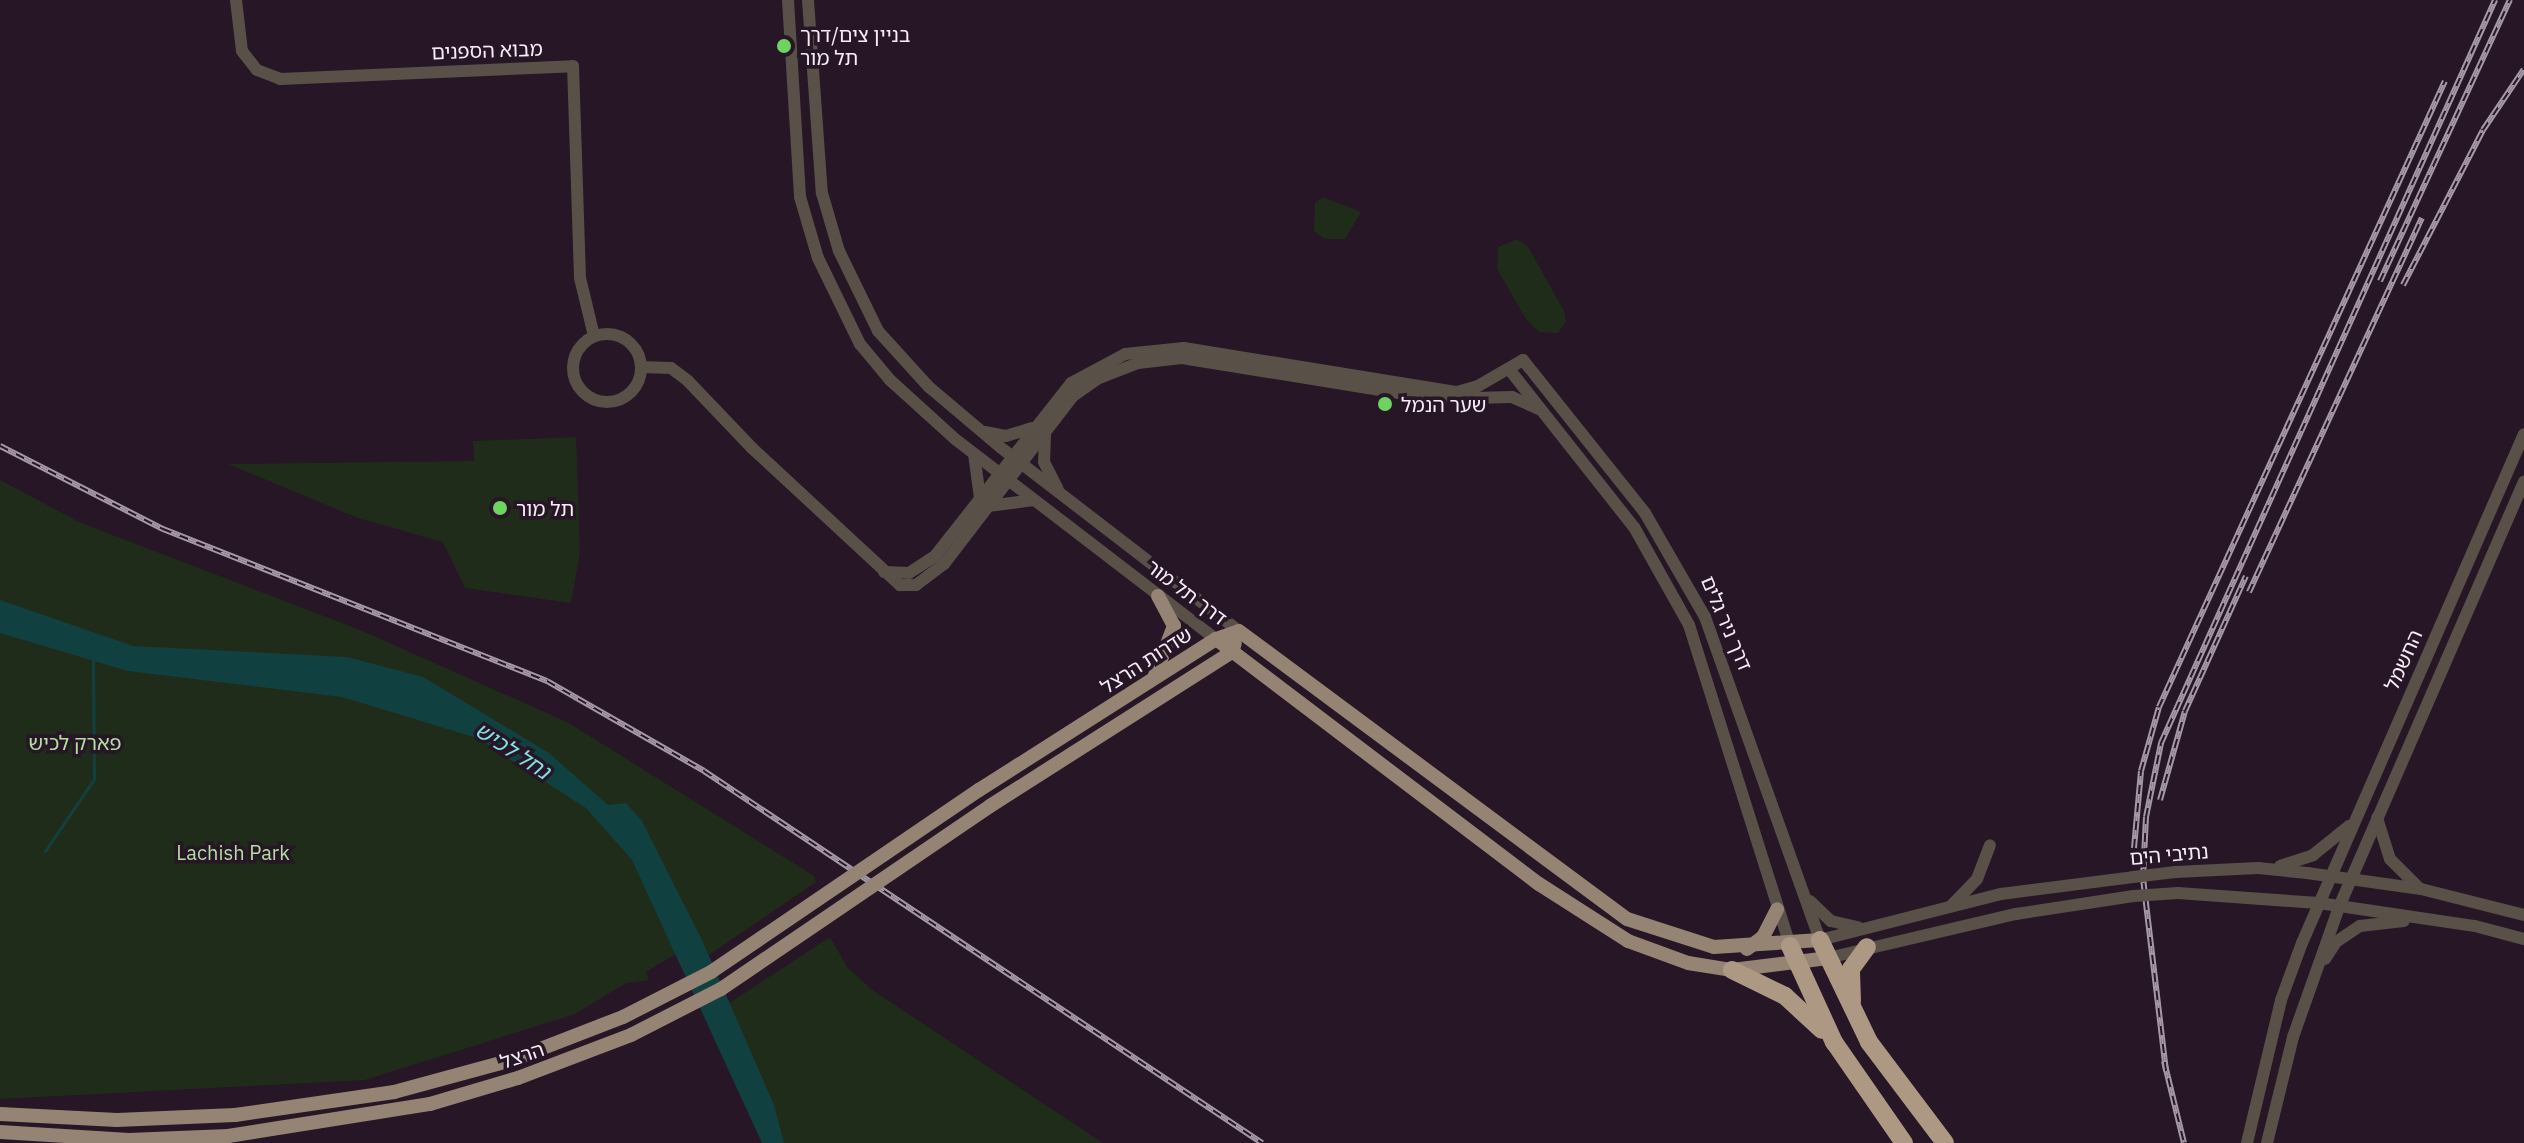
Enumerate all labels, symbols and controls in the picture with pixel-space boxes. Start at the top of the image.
place label: בניין צים/דרך תל מור [800,22,910,69]
street label: מבוא הספנים [431,36,543,64]
marker: בניין צים/דרך תל מור [775,37,793,55]
place label: שער הנמל [1401,392,1486,416]
marker: שער הנמל [1376,395,1394,413]
place label: תל מור [516,496,574,520]
marker: תל מור [491,499,509,517]
street label: דרך תל מור [1142,554,1232,630]
street label: דרך ניר גלים [1696,572,1758,674]
street label: שדרות הרצל [1096,622,1196,698]
street label: החשמל [2379,626,2427,694]
water label: נחל לכיש [470,716,556,784]
park label: פארק לכיש [28,730,122,754]
street label: נתיבי הים [2129,839,2209,869]
park label: Lachish Park [176,840,290,864]
street label: הרצל [497,1036,547,1074]

